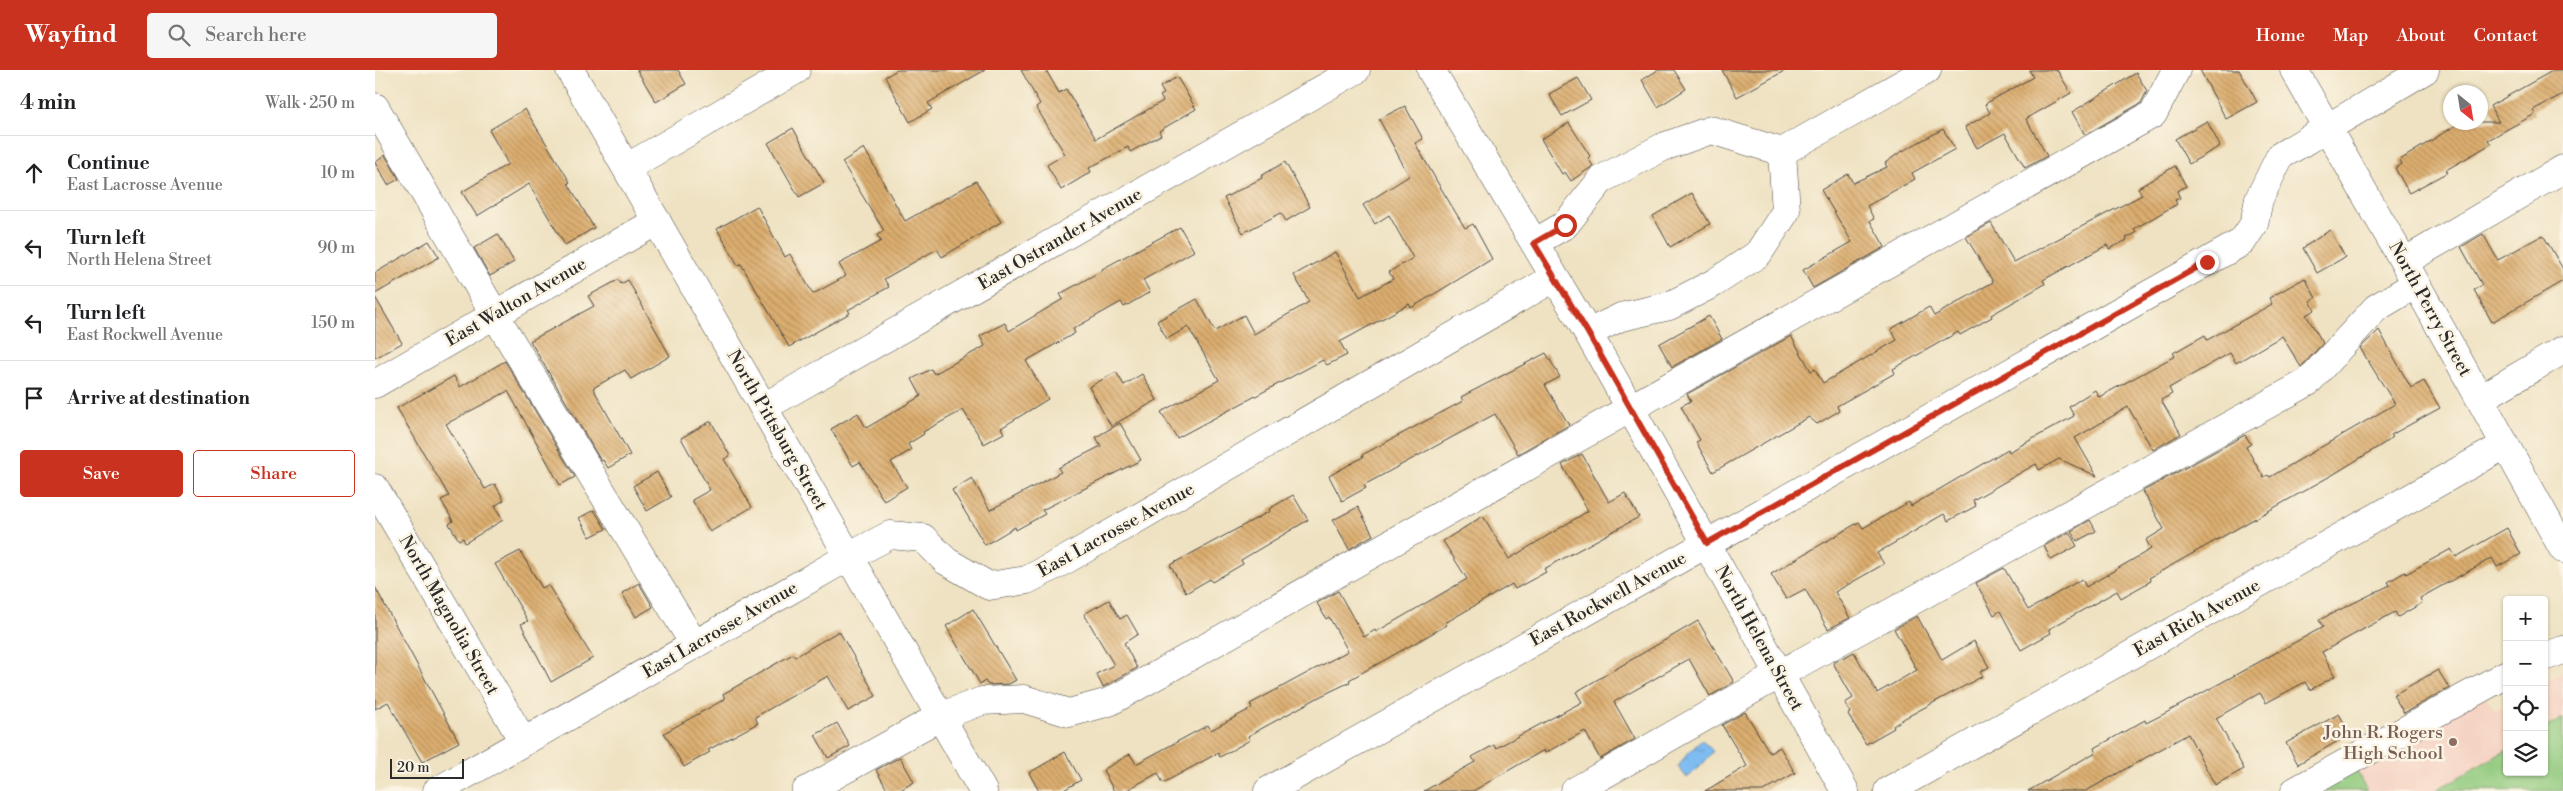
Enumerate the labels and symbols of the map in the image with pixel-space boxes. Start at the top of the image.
north arrow [2443,85,2488,130]
street label: East Ostrander Avenue [974,183,1146,295]
route start [1554,214,1577,237]
street label: North Perry Street [2383,238,2477,381]
route end [2196,251,2219,274]
street label: East Walton Avenue [441,252,591,352]
street label: North Pittsburg Street [722,346,833,515]
street label: East Lacrosse Avenue [1034,477,1198,583]
street label: North Magnolia Street [394,531,504,700]
street label: East Rockwell Avenue [1526,546,1690,652]
street label: North Helena Street [1709,561,1809,715]
street label: East Rich Avenue [2130,574,2264,662]
street label: East Lacrosse Avenue [638,576,802,684]
place label: John R. Rogers High School [2323,721,2444,765]
marker: John R. Rogers High School [2447,736,2459,748]
scale bar [390,756,464,779]

